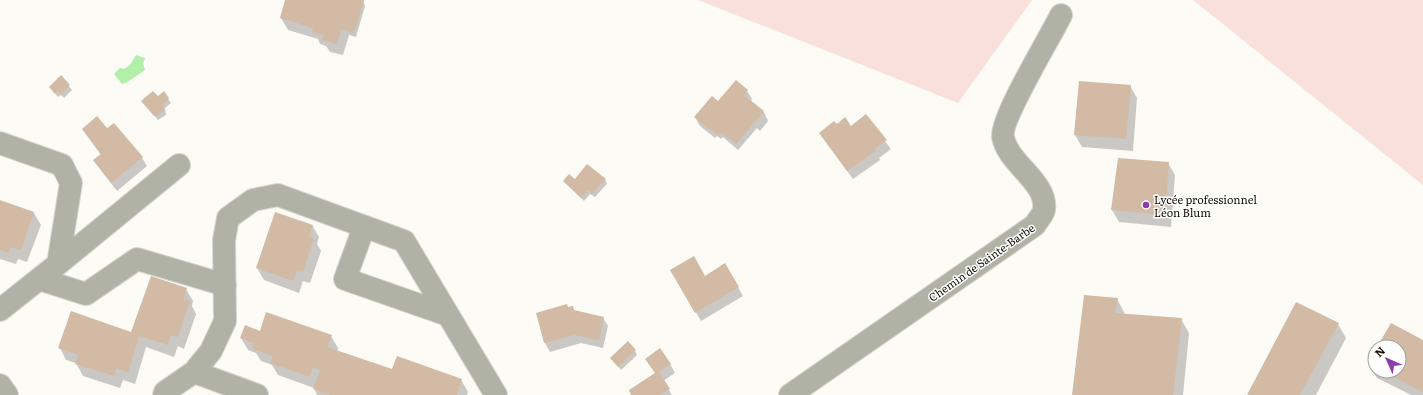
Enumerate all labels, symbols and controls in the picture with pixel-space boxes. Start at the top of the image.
place label: Lycée professionnel Léon Blum [1154,191,1257,220]
marker: Lycée professionnel Léon Blum [1141,200,1151,210]
street label: Chemin de Sainte-Barbe [925,219,1038,305]
north arrow [1367,339,1407,379]
text: N [1370,342,1388,360]

